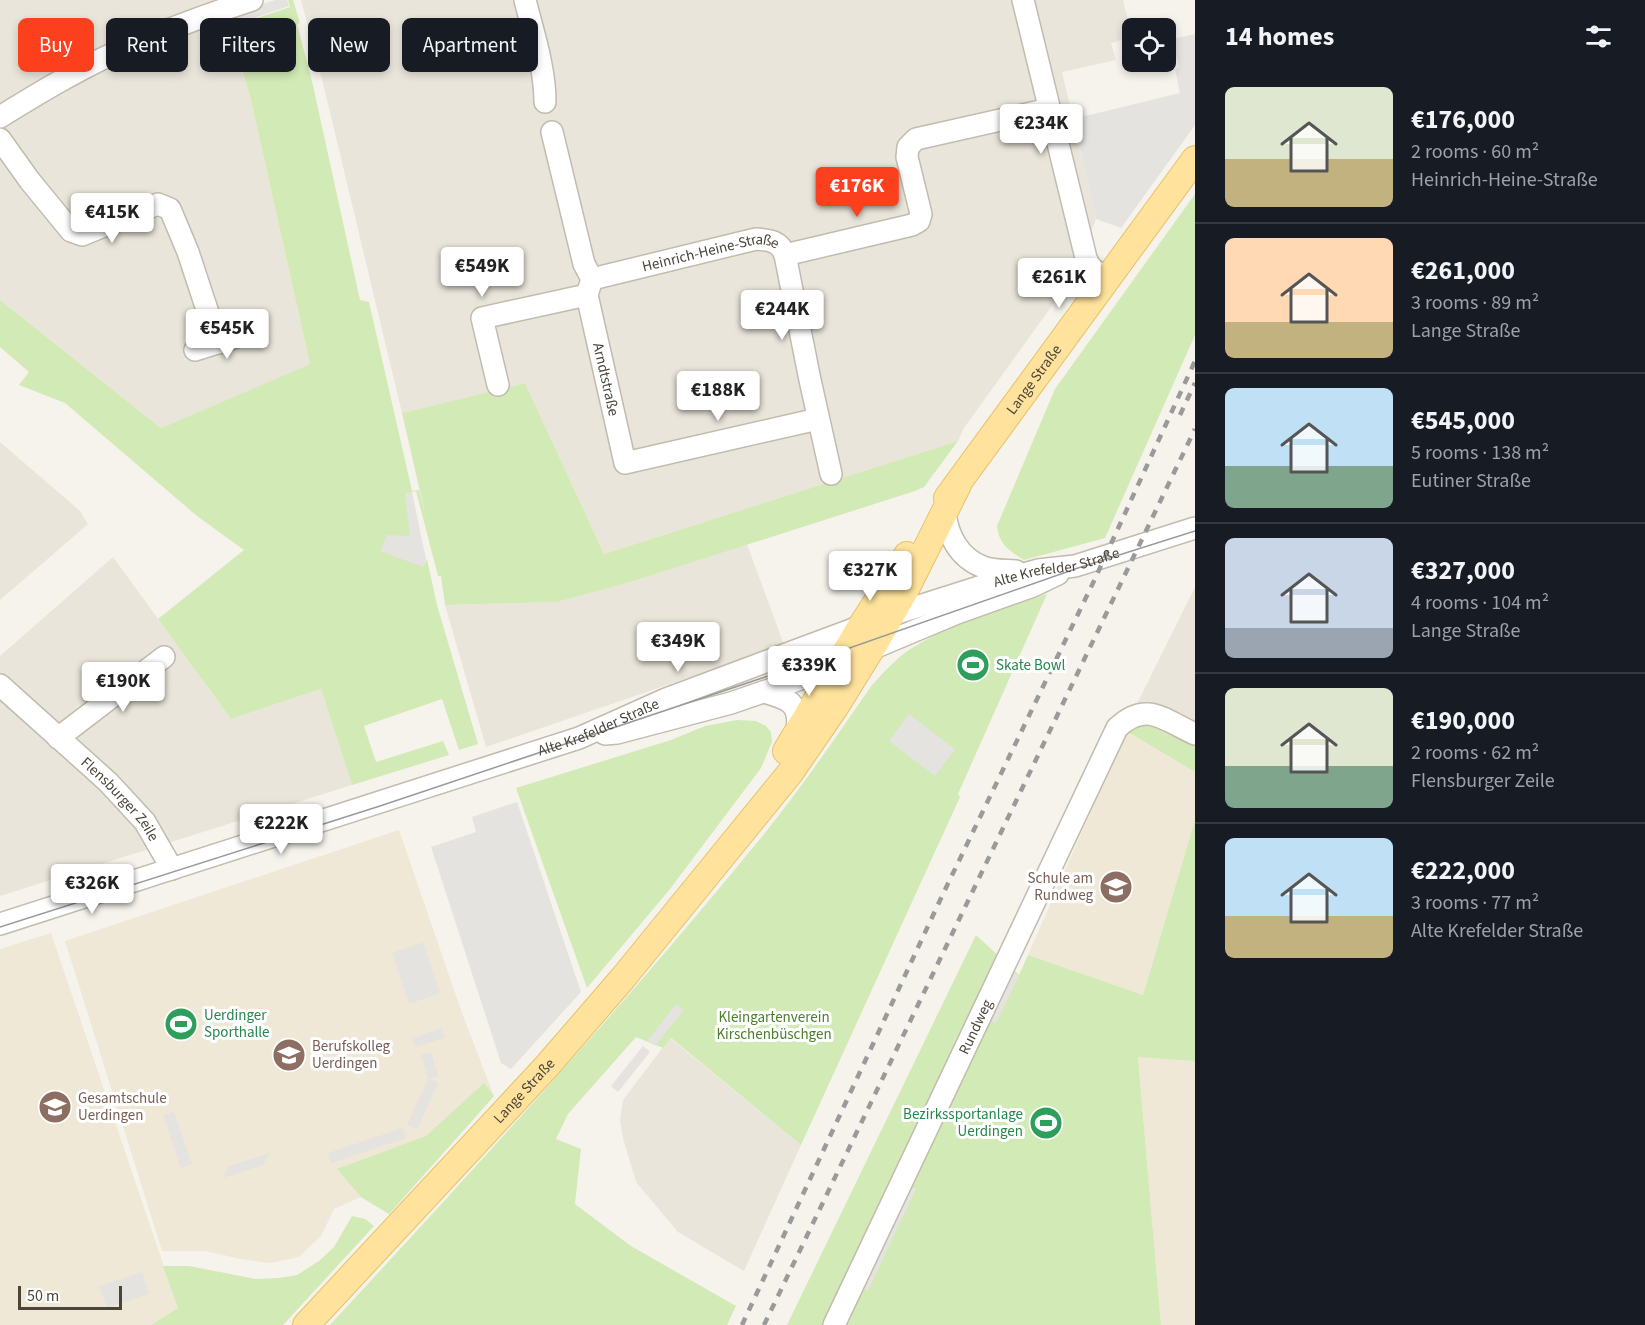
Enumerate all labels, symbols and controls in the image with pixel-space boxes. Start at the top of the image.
chip: Buy [18,18,94,72]
chip: Rent [106,18,188,72]
chip: Filters [200,18,296,72]
chip: New [308,18,390,72]
chip: Apartment [402,18,538,72]
map controls [1122,18,1176,72]
button: locate [1122,18,1176,72]
text: 14 homes [1225,18,1334,55]
icon: filters [1582,20,1615,53]
text: €176,000 [1411,101,1515,138]
pin: €234K [999,104,1083,155]
text: €234K [1014,109,1068,137]
icon: home [1273,111,1345,183]
text: 2 rooms · 60 m² [1411,138,1539,166]
text: Heinrich-Heine-Straße [1411,166,1598,194]
pin: €176K [815,167,899,218]
text: €176K [830,172,884,200]
pin: €415K [70,193,154,244]
text: €415K [85,198,139,226]
street label: Heinrich-Heine-Straße [640,229,783,277]
pin: €549K [440,247,524,298]
text: €549K [455,252,509,280]
text: €261,000 [1411,252,1515,289]
pin: €261K [1017,258,1101,309]
icon: home [1273,262,1345,334]
text: €261K [1032,263,1086,291]
text: 3 rooms · 89 m² [1411,289,1539,317]
pin: €244K [740,290,824,341]
text: €244K [755,295,809,323]
pin: €545K [185,309,269,360]
text: €545K [200,314,254,342]
text: Lange Straße [1411,317,1520,345]
street label: Lange Straße [1001,340,1067,419]
street label: Arndtstraße [587,341,624,418]
pin: €188K [676,371,760,422]
text: €188K [691,376,745,404]
text: €545,000 [1411,402,1515,439]
icon: home [1273,412,1345,484]
text: 5 rooms · 138 m² [1411,439,1549,467]
text: Eutiner Straße [1411,467,1531,495]
street label: Alte Krefelder Straße [991,543,1122,593]
pin: €327K [828,551,912,602]
text: €327,000 [1411,552,1515,589]
text: €327K [843,556,897,584]
icon: home [1273,562,1345,634]
text: 4 rooms · 104 m² [1411,589,1549,617]
text: Lange Straße [1411,617,1520,645]
pin: €349K [636,622,720,673]
text: €349K [651,627,705,655]
pin: €339K [767,646,851,697]
sports icon: Skate Bowl [955,647,991,683]
text: €339K [782,651,836,679]
place label: Skate Bowl [996,655,1066,676]
pin: €190K [81,662,165,713]
text: €190K [96,667,150,695]
street label: Alte Krefelder Straße [535,693,662,762]
text: €190,000 [1411,702,1515,739]
icon: home [1273,712,1345,784]
text: 2 rooms · 62 m² [1411,739,1539,767]
street label: Flensburger Zeile [76,752,164,845]
text: Flensburger Zeile [1411,767,1555,795]
pin: €222K [239,804,323,855]
text: €222K [254,809,308,837]
text: €222,000 [1411,852,1515,889]
icon: home [1273,862,1345,934]
pin: €326K [50,864,134,915]
place label: Schule am Rundweg [1028,868,1093,906]
text: €326K [65,869,119,897]
school or university icon: Schule am Rundweg [1098,869,1134,905]
text: 3 rooms · 77 m² [1411,889,1539,917]
text: Alte Krefelder Straße [1411,917,1583,945]
street label: Rundweg [954,996,998,1058]
place label: Uerdinger Sporthalle [204,1005,270,1043]
sports icon: Uerdinger Sporthalle [163,1006,199,1042]
park label: Kleingartenverein Kirschenbüschgen [716,1007,832,1045]
place label: Berufskolleg Uerdingen [312,1036,390,1074]
school or university icon: Berufskolleg Uerdingen [271,1037,307,1073]
street label: Lange Straße [489,1054,560,1128]
place label: Gesamtschule Uerdingen [78,1088,167,1126]
school or university icon: Gesamtschule Uerdingen [37,1089,73,1125]
place label: Bezirkssportanlage Uerdingen [903,1104,1023,1142]
sports icon: Bezirkssportanlage Uerdingen [1028,1105,1064,1141]
scale bar [18,1283,122,1310]
text: 50 m [27,1285,59,1307]

